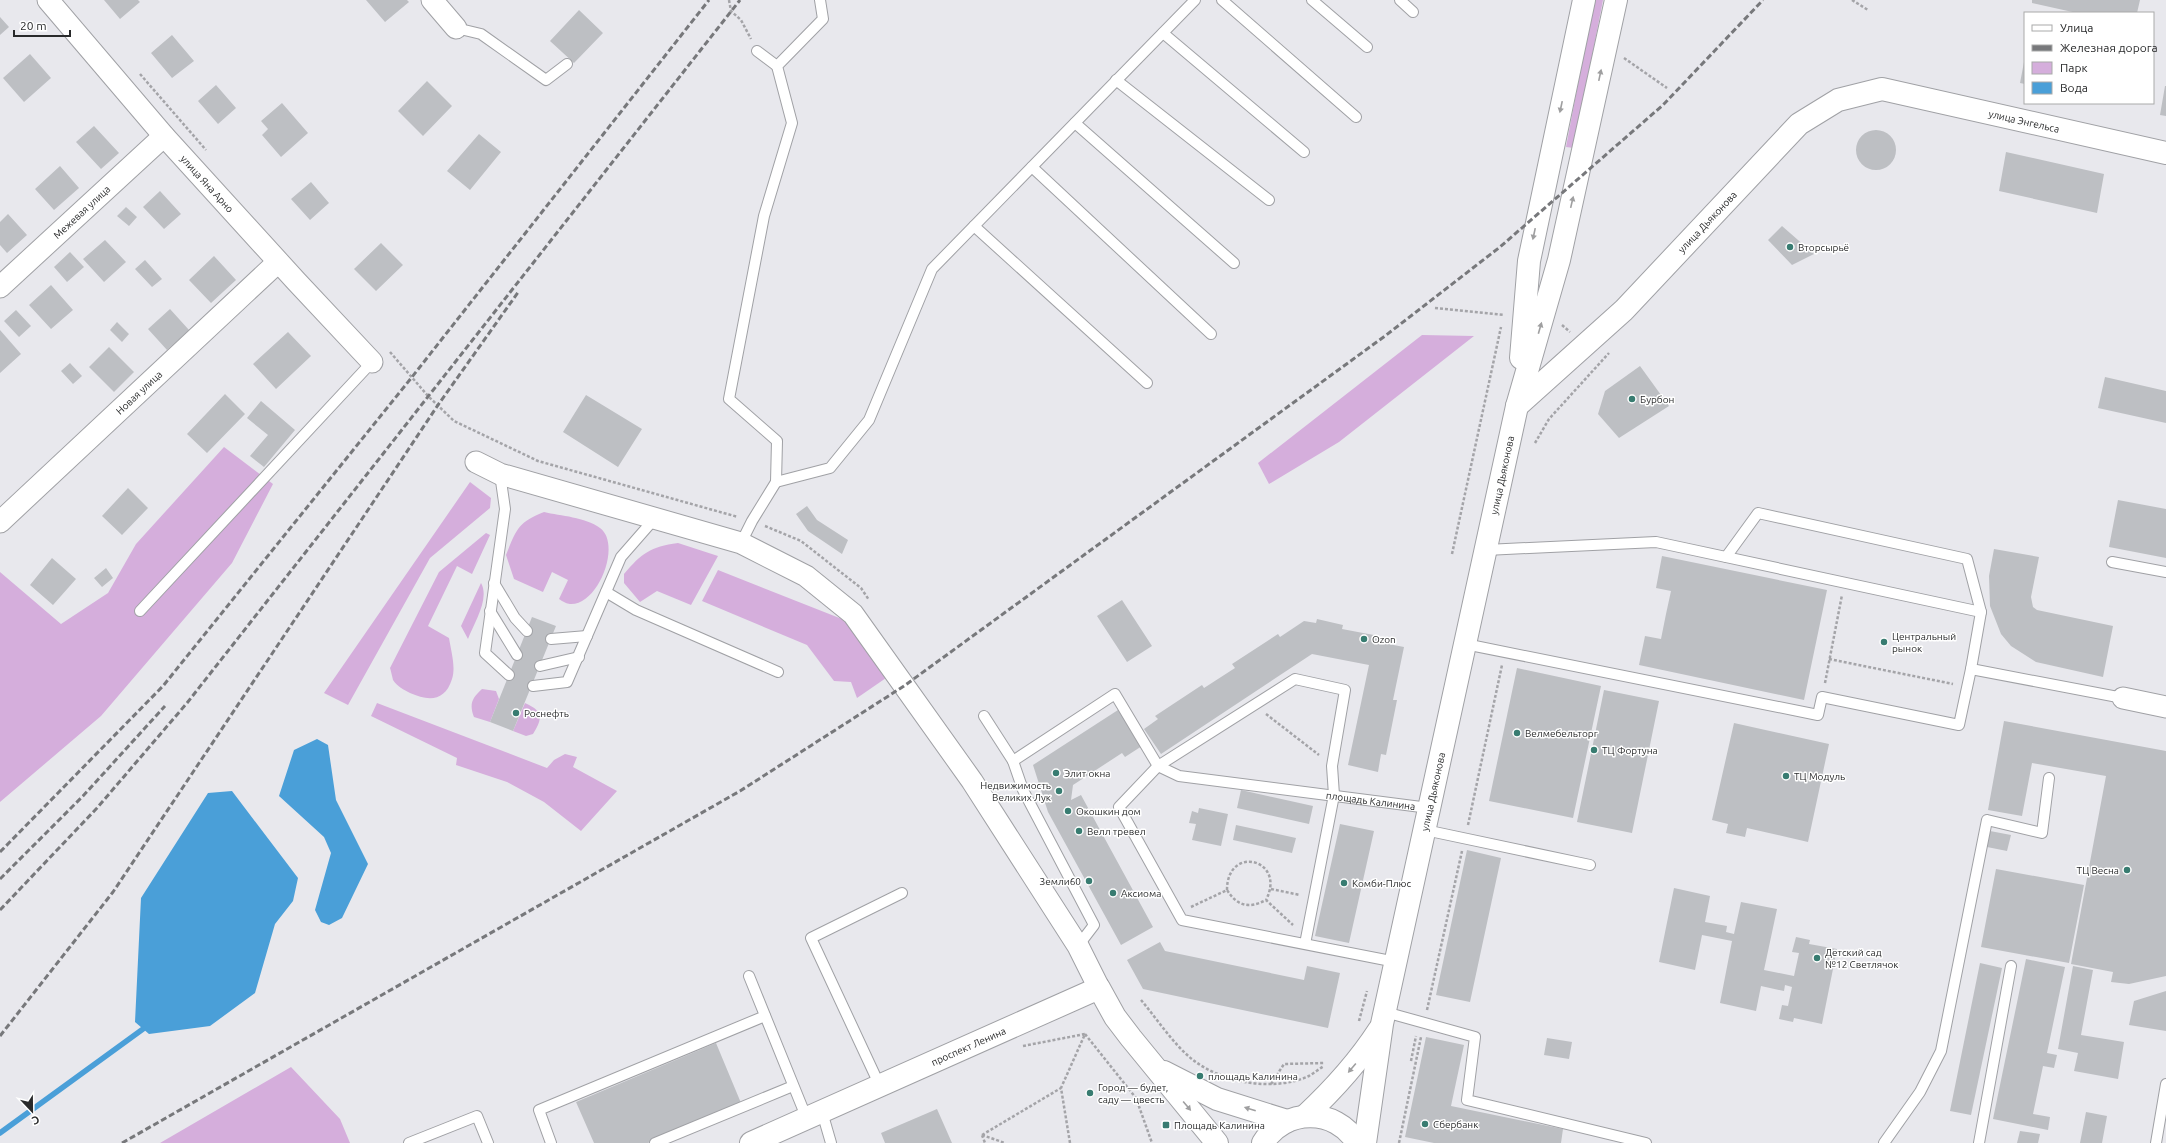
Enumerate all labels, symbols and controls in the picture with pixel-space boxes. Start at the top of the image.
scale bar [14,12,70,38]
legend [2024,12,2154,104]
text: 20 m [20,19,47,32]
text: Улица [2060,21,2093,34]
text: Железная дорога [2060,41,2158,54]
text: Парк [2060,61,2088,74]
one-way arrow [1597,69,1603,81]
text: Вода [2060,81,2088,94]
one-way arrow [1558,100,1564,113]
street label: улица Энгельса [1988,108,2060,135]
street label: улица Яна Арно [178,153,236,215]
street label: Межевая улица [52,183,112,241]
street label: улица Дьяконова [1676,189,1739,255]
one-way arrow [1570,196,1576,208]
one-way arrow [1531,228,1537,240]
marker: Вторсырьё [1785,242,1795,252]
place label: Вторсырьё [1798,242,1849,253]
one-way arrow [1537,321,1543,333]
street label: Новая улица [114,369,164,417]
marker: Бурбон [1627,394,1637,404]
place label: Бурбон [1640,394,1674,405]
street label: улица Дьяконова [1488,435,1516,516]
place label: Центральный рынок [1892,631,1956,654]
marker: Ozon [1359,634,1369,644]
place label: Ozon [1372,634,1396,645]
marker: Центральный рынок [1879,637,1889,647]
marker: Роснефть [511,708,521,718]
place label: Роснефть [524,708,569,719]
marker: Велмебельторг [1512,728,1522,738]
place label: Велмебельторг [1525,728,1598,739]
marker: ТЦ Фортуна [1589,745,1599,755]
place label: ТЦ Фортуна [1602,745,1658,756]
street label: улица Дьяконова [1419,751,1447,832]
marker: Элит окна [1051,768,1061,778]
place label: Элит окна [1064,768,1110,779]
marker: ТЦ Модуль [1781,771,1791,781]
place label: ТЦ Модуль [1794,771,1845,782]
place label: Недвижимость Великих Лук [980,780,1051,803]
marker: Недвижимость Великих Лук [1054,786,1064,796]
street label: площадь Калинина [1325,790,1416,812]
marker: Окошкин дом [1063,806,1073,816]
place label: Окошкин дом [1076,806,1141,817]
marker: Велл тревел [1074,826,1084,836]
place label: Велл тревел [1087,826,1146,837]
place label: ТЦ Весна [2077,865,2119,876]
marker: ТЦ Весна [2122,865,2132,875]
place label: Земли60 [1040,876,1081,887]
marker: Земли60 [1084,876,1094,886]
marker: Комби-Плюс [1339,878,1349,888]
place label: Комби-Плюс [1352,878,1411,889]
marker: Аксиома [1108,888,1118,898]
place label: Аксиома [1121,888,1161,899]
place label: Детский сад №12 Светлячок [1825,947,1898,970]
marker: Детский сад №12 Светлячок [1812,953,1822,963]
street label: проспект Ленина [930,1025,1008,1068]
one-way arrow [1348,1063,1357,1073]
marker: площадь Калинина [1195,1071,1205,1081]
place label: площадь Калинина [1208,1071,1298,1082]
place label: Город — будет, саду — цвесть [1098,1082,1168,1105]
marker: Город — будет, саду — цвесть [1085,1088,1095,1098]
north arrow [12,1091,52,1131]
one-way arrow [1182,1101,1191,1112]
one-way arrow [1243,1106,1255,1112]
text: С [30,1113,41,1127]
marker: Сбербанк [1420,1119,1430,1129]
place label: Сбербанк [1433,1119,1478,1130]
marker: Площадь Калинина [1161,1120,1171,1130]
place label: Площадь Калинина [1174,1120,1265,1131]

